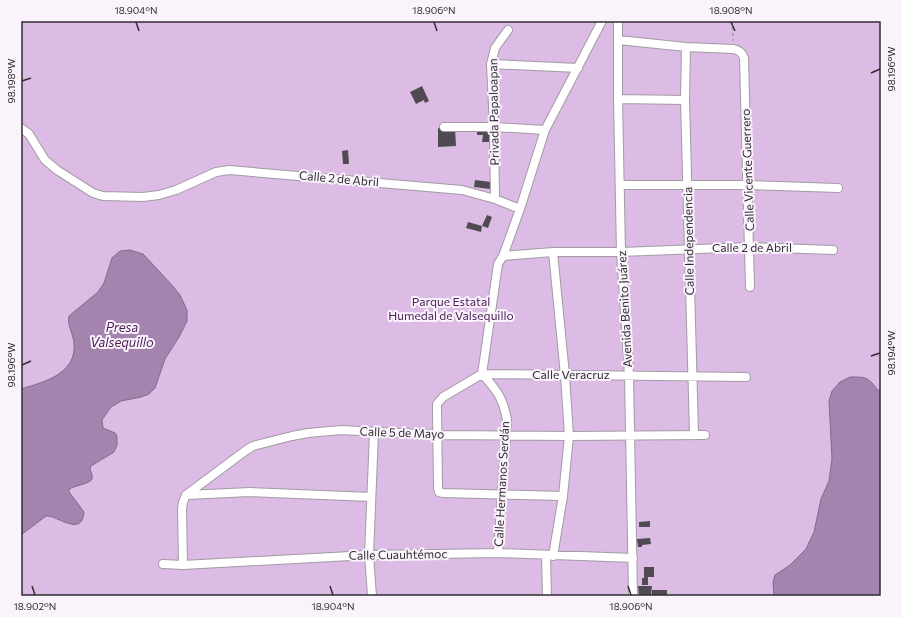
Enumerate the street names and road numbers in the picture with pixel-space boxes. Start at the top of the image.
street label: Privada Papaloapan [485,58,501,166]
street label: Calle Vicente Guerrero [738,109,756,231]
street label: Calle 2 de Abril [299,168,380,188]
street label: Calle Independencia [680,187,696,295]
street label: Calle 2 de Abril [712,240,792,254]
street label: Avenida Benito Juárez [614,250,635,368]
street label: Calle Veracruz [532,367,610,381]
street label: Calle Hermanos Serdán [491,421,511,547]
street label: Calle 5 de Mayo [359,424,445,440]
street label: Calle Cuauhtémoc [349,546,448,562]

